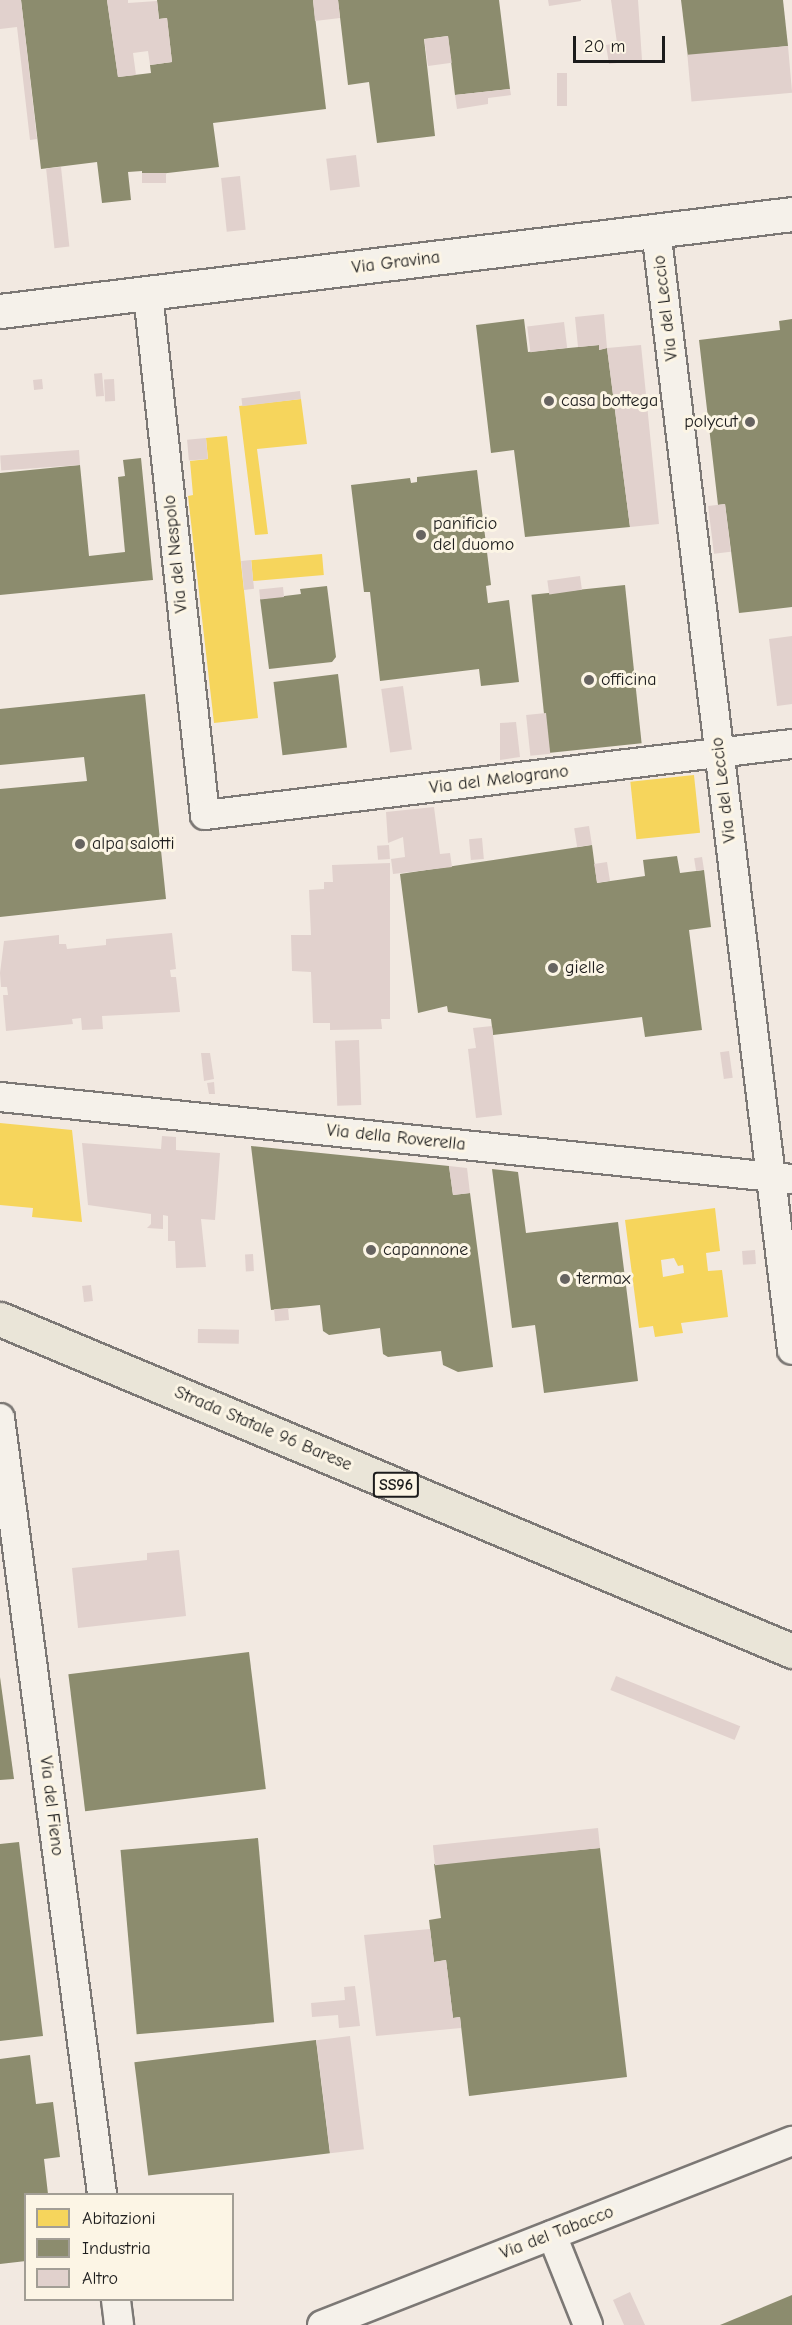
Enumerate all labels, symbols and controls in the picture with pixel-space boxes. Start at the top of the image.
scale bar [576,24,668,62]
text: 20 m [584,36,625,57]
street label: Via Gravina [351,247,441,279]
street label: Via del Leccio [649,254,683,362]
place label: casa bottega [561,390,658,412]
marker: casa bottega [542,394,556,408]
place label: polycut [684,411,738,433]
marker: polycut [743,415,757,429]
street label: Via del Nespolo [159,494,193,614]
place label: panificio del duomo [433,514,514,556]
marker: panificio del duomo [414,528,428,542]
place label: officina [601,669,657,691]
marker: officina [582,673,596,687]
street label: Via del Leccio [707,736,741,844]
street label: Via del Melograno [428,761,570,799]
place label: alpa salotti [92,833,174,855]
marker: alpa salotti [73,837,87,851]
place label: gielle [565,957,605,979]
marker: gielle [546,961,560,975]
street label: Via della Roverella [325,1120,467,1156]
place label: capannone [383,1239,468,1261]
marker: capannone [364,1243,378,1257]
place label: termax [577,1268,630,1290]
marker: termax [558,1272,572,1286]
street label: Strada Statale 96 Barese [171,1382,355,1476]
road number: SS96 [372,1472,420,1498]
street label: Via del Fieno [34,1755,68,1857]
legend [24,2193,234,2301]
street label: Via del Tabacco [497,2201,617,2265]
text: Abitazioni [82,2208,156,2229]
text: Industria [82,2238,151,2259]
text: Altro [82,2268,118,2289]

